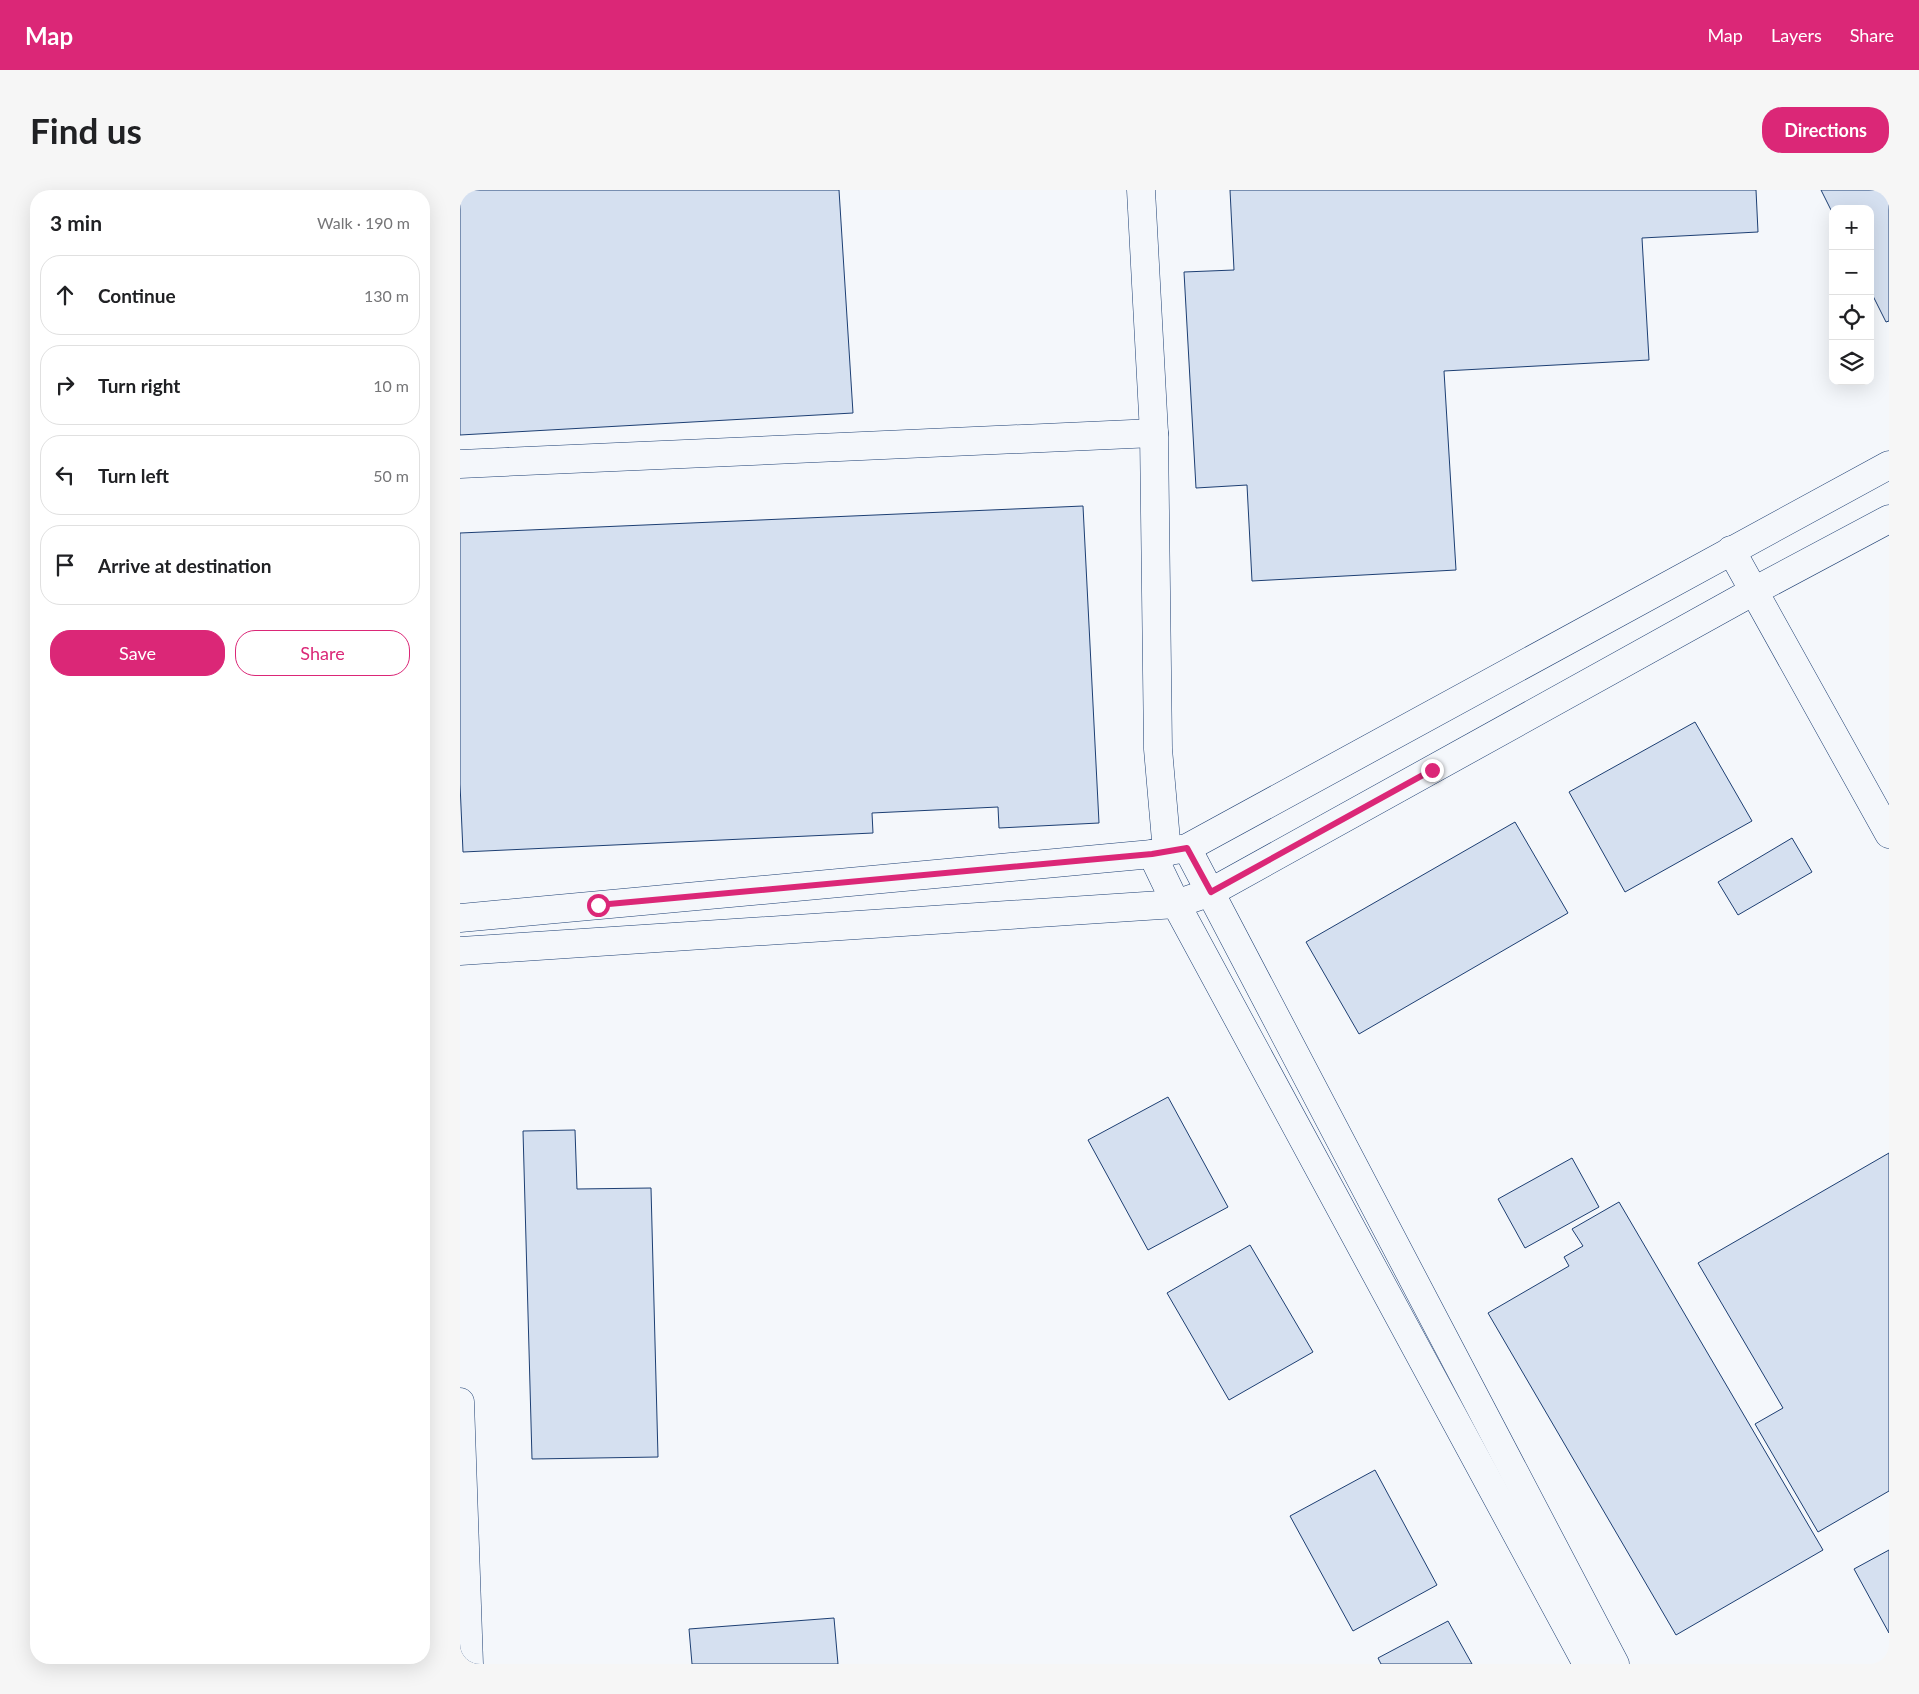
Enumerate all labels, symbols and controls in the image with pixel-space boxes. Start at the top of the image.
text: Map [25,21,73,50]
text: Map [1707,24,1743,46]
text: Layers [1771,24,1822,46]
text: Share [1850,24,1894,46]
button: Directions [1762,107,1889,153]
text: Find us [30,109,142,151]
map controls [1829,205,1874,385]
button: + [1829,205,1874,250]
text: 3 min [50,210,102,235]
text: Walk · 190 m [317,213,410,232]
button: − [1829,250,1874,295]
icon: ahead [51,281,79,309]
text: Continue [98,284,176,307]
text: 130 m [364,286,409,305]
button: locate [1829,295,1874,340]
button: layers [1829,340,1874,385]
icon: right [51,371,79,399]
text: Turn right [98,374,180,397]
text: 10 m [373,376,409,395]
icon: left [51,461,79,489]
text: Turn left [98,464,169,487]
text: 50 m [373,466,409,485]
icon: arrive [51,551,79,579]
text: Arrive at destination [98,554,271,577]
button: Save [50,630,225,676]
button: Share [235,630,410,676]
route end [1421,759,1444,782]
route start [587,894,610,917]

